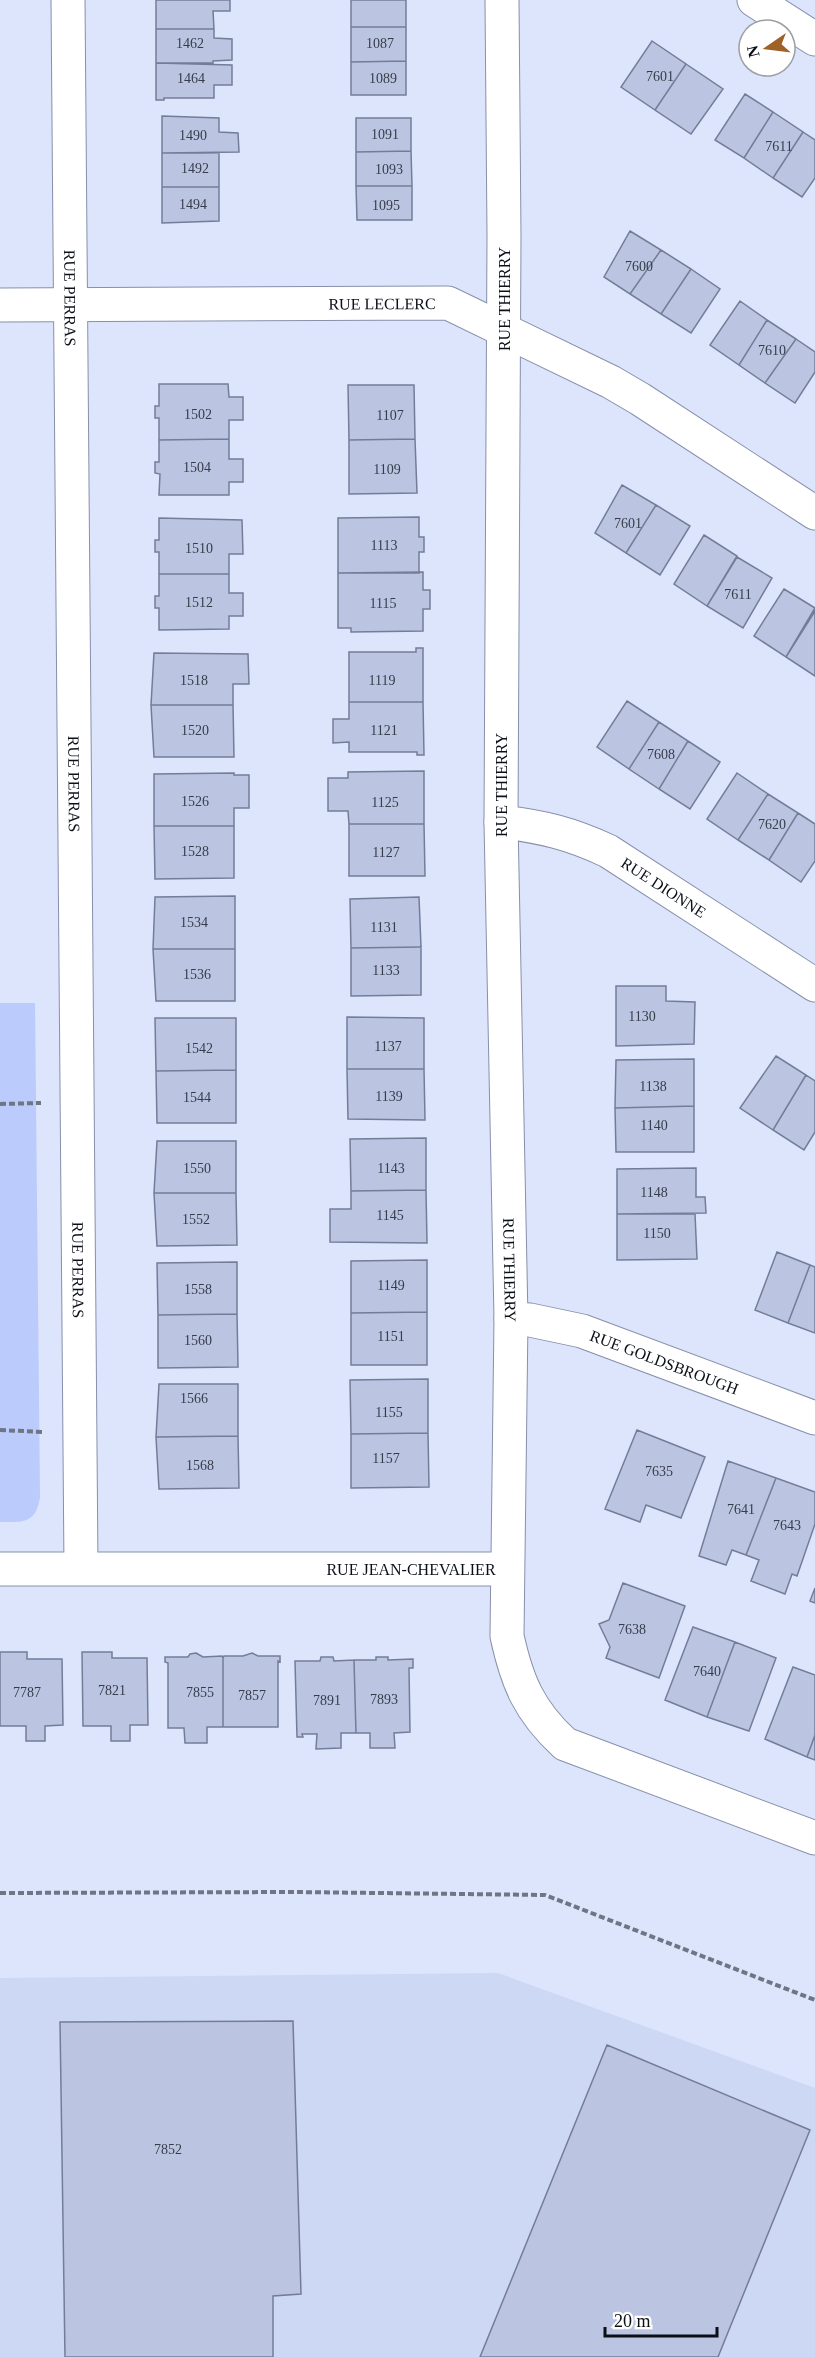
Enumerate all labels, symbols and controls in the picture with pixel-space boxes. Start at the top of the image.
north arrow [737,18,797,78]
house number: 1462 [176,36,204,51]
house number: 1087 [366,36,394,51]
text: N [743,43,763,59]
house number: 7601 [646,69,674,84]
house number: 1464 [177,71,205,86]
house number: 1089 [369,71,397,86]
house number: 1091 [371,127,399,142]
house number: 1490 [179,128,207,143]
house number: 7611 [765,139,793,154]
house number: 1492 [181,161,209,176]
house number: 1093 [375,162,403,177]
house number: 1494 [179,197,207,212]
house number: 1095 [372,198,400,213]
street label: RUE THIERRY [496,246,513,351]
street label: RUE PERRAS [61,250,79,346]
house number: 7600 [625,259,653,274]
street label: RUE LECLERC [328,295,436,313]
house number: 7610 [758,343,786,358]
house number: 1502 [184,407,212,422]
house number: 1107 [376,408,404,423]
house number: 1504 [183,460,211,475]
house number: 1109 [373,462,401,477]
house number: 7601 [614,516,642,531]
house number: 1113 [371,538,397,553]
house number: 1510 [185,541,213,556]
house number: 7611 [724,587,752,602]
house number: 1512 [185,595,213,610]
house number: 1115 [370,596,396,611]
house number: 1518 [180,673,208,688]
house number: 1119 [369,673,395,688]
house number: 1520 [181,723,209,738]
house number: 1121 [370,723,398,738]
street label: RUE THIERRY [493,732,510,837]
street label: RUE PERRAS [65,736,83,832]
house number: 7608 [647,747,675,762]
house number: 1526 [181,794,209,809]
house number: 1125 [371,795,399,810]
house number: 7620 [758,817,786,832]
house number: 1528 [181,844,209,859]
house number: 1127 [372,845,400,860]
street label: RUE DIONNE [618,854,709,921]
house number: 1534 [180,915,208,930]
house number: 1131 [370,920,398,935]
house number: 1133 [372,963,400,978]
house number: 1536 [183,967,211,982]
house number: 1130 [628,1009,656,1024]
house number: 1137 [374,1039,402,1054]
house number: 1542 [185,1041,213,1056]
house number: 1138 [639,1079,667,1094]
house number: 1139 [375,1089,403,1104]
house number: 1544 [183,1090,211,1105]
house number: 1140 [640,1118,668,1133]
house number: 1550 [183,1161,211,1176]
house number: 1143 [377,1161,405,1176]
house number: 1148 [640,1185,668,1200]
house number: 1145 [376,1208,404,1223]
house number: 1552 [182,1212,210,1227]
street label: RUE THIERRY [500,1218,519,1323]
street label: RUE PERRAS [69,1222,87,1318]
house number: 1150 [643,1226,671,1241]
house number: 1149 [377,1278,405,1293]
house number: 1558 [184,1282,212,1297]
street label: RUE GOLDSBROUGH [588,1327,741,1398]
house number: 1151 [377,1329,405,1344]
house number: 1560 [184,1333,212,1348]
house number: 1566 [180,1391,208,1406]
house number: 1155 [375,1405,403,1420]
house number: 1157 [372,1451,400,1466]
house number: 1568 [186,1458,214,1473]
house number: 7635 [645,1464,673,1479]
house number: 7641 [727,1502,755,1517]
house number: 7643 [773,1518,801,1533]
street label: RUE JEAN-CHEVALIER [326,1561,496,1578]
house number: 7638 [618,1622,646,1637]
house number: 7640 [693,1664,721,1679]
house number: 7821 [98,1683,126,1698]
house number: 7787 [13,1685,41,1700]
house number: 7855 [186,1685,214,1700]
house number: 7857 [238,1688,266,1703]
house number: 7893 [370,1692,398,1707]
house number: 7891 [313,1693,341,1708]
house number: 7852 [154,2142,182,2157]
scale bar [605,2300,718,2338]
text: 20 m [614,2311,651,2331]

